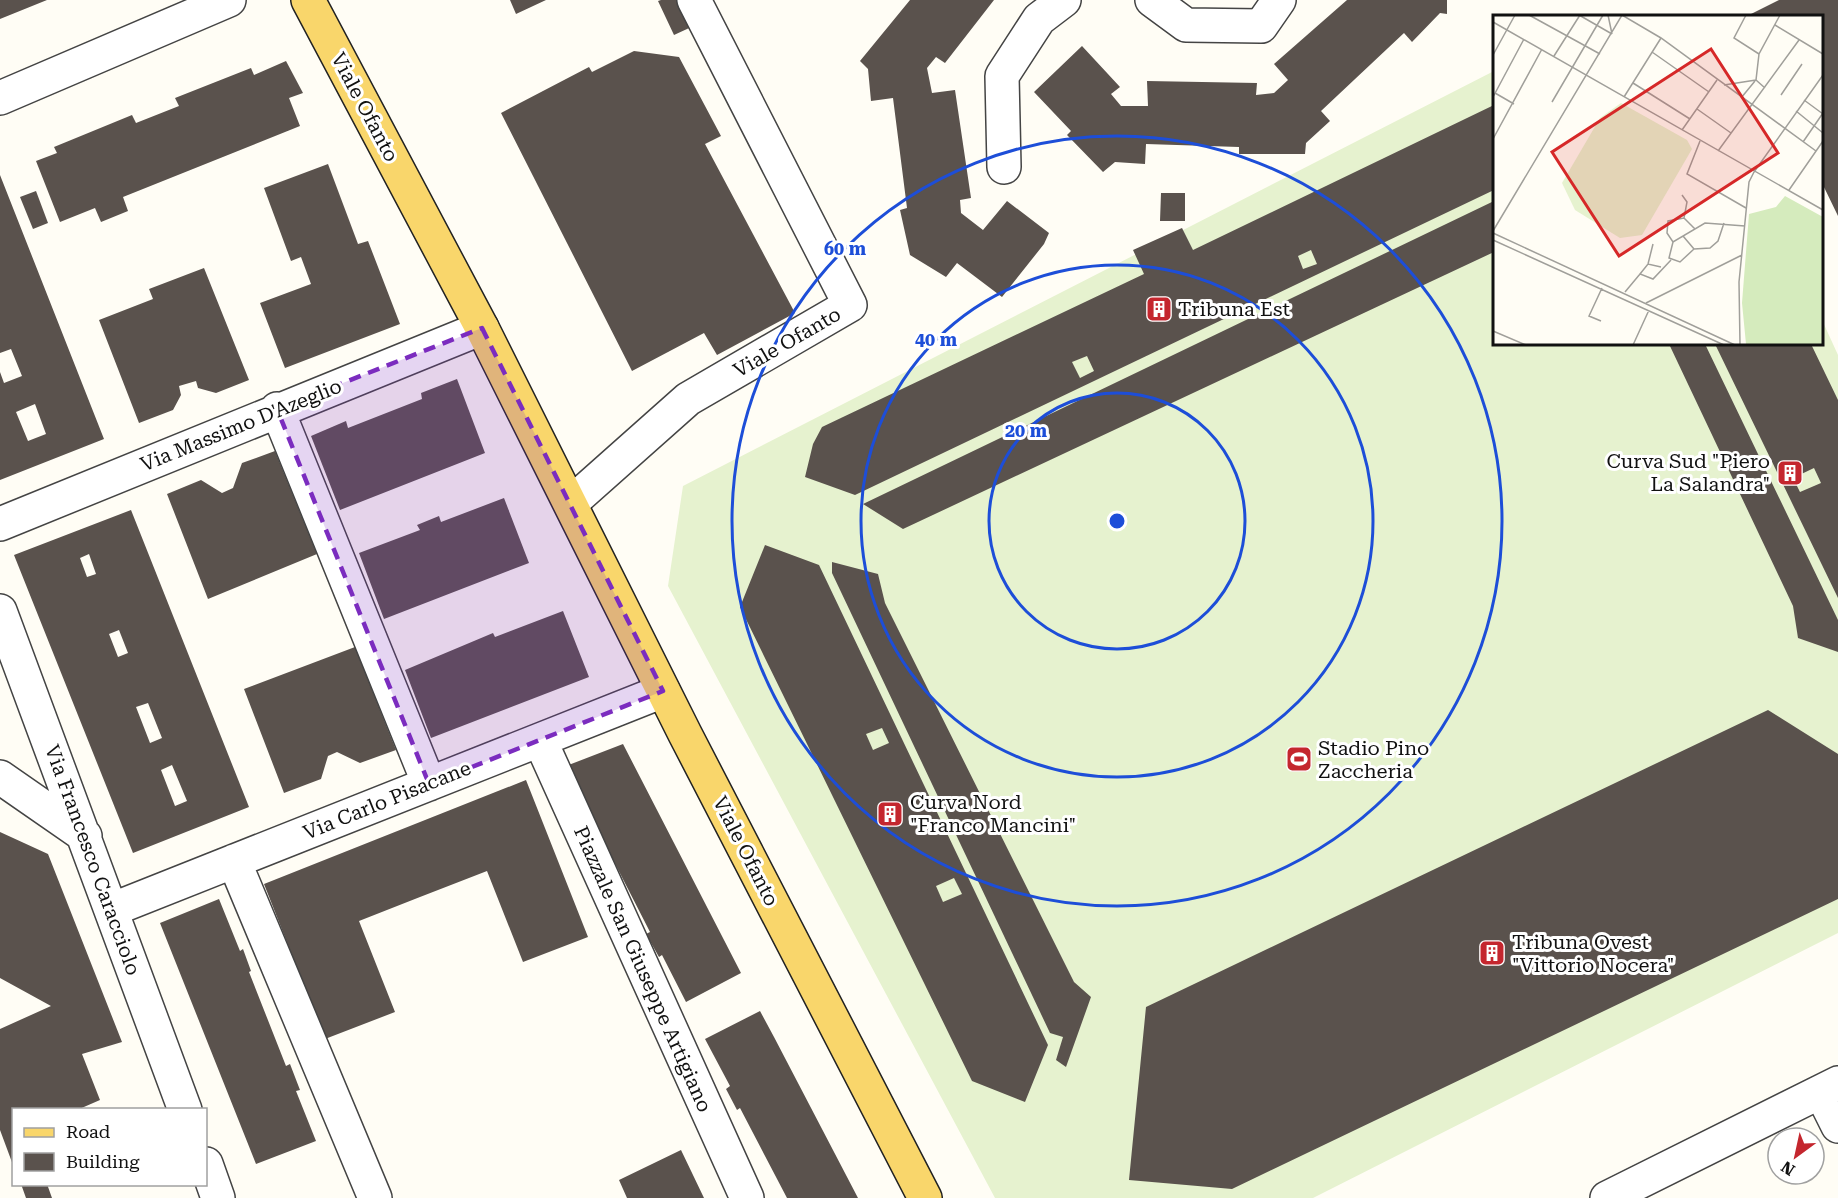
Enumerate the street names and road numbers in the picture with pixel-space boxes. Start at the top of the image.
street label: Viale Ofanto [326,48,404,166]
street label: Viale Ofanto [729,302,845,382]
street label: Via Massimo D'Azeglio [137,374,345,476]
street label: Via Francesco Caracciolo [40,742,146,978]
street label: Via Carlo Pisacane [300,755,474,845]
street label: Viale Ofanto [708,792,784,910]
street label: Piazzale San Giuseppe Artigiano [569,822,717,1116]

